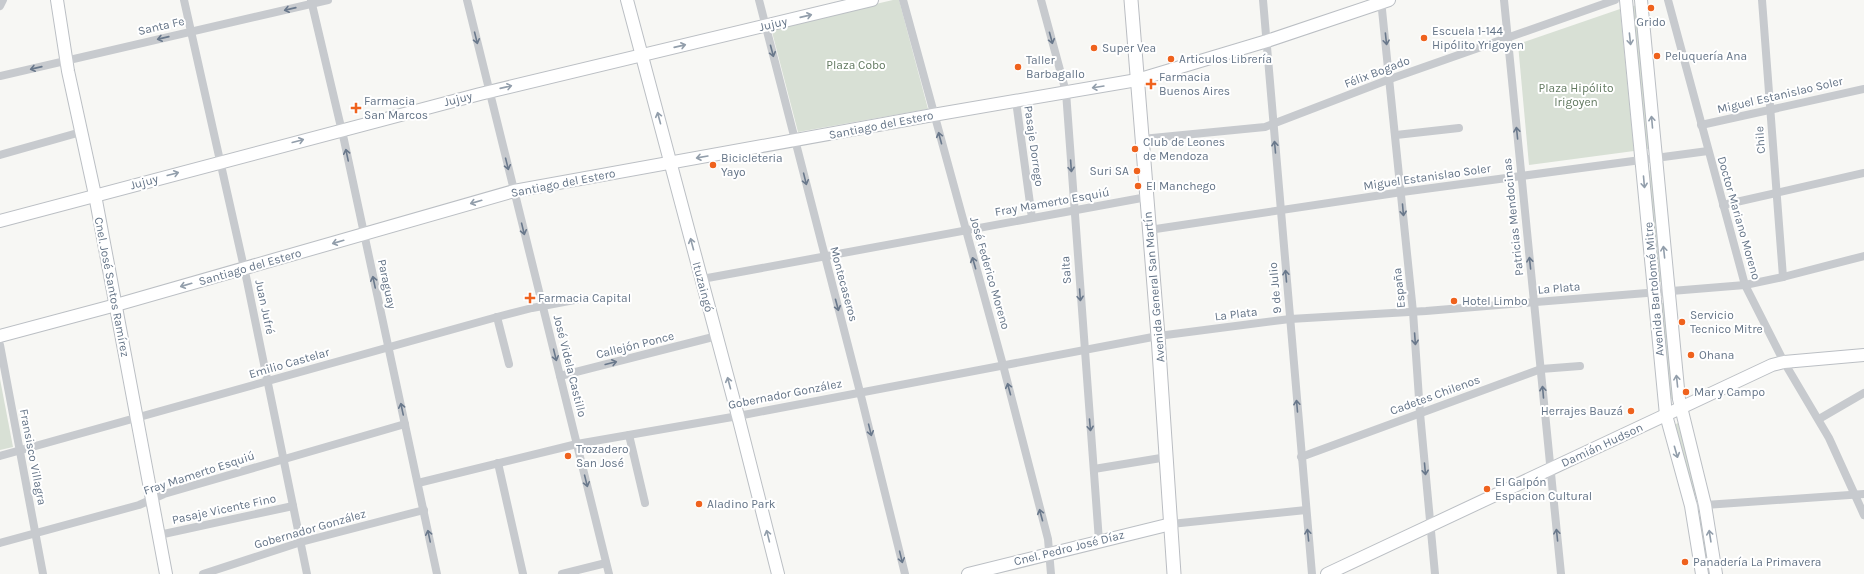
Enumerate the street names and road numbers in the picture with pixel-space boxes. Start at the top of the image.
street label: Santa Fe [136,14,186,38]
street label: Jujuy [757,14,789,34]
street label: Félix Bogado [1342,53,1412,91]
street label: Miguel Estanislao Soler [1716,74,1845,116]
street label: Jujuy [442,89,474,109]
street label: Pasaje Dorrego [1021,105,1047,187]
street label: Santiago del Estero [828,108,934,142]
street label: Chile [1752,126,1768,154]
street label: Doctor Mariano Moreno [1715,155,1763,281]
street label: Patricias Mendocinas [1500,157,1526,277]
street label: Miguel Estanislao Soler [1362,161,1492,193]
street label: Santiago del Estero [510,166,616,200]
street label: Jujuy [128,171,160,192]
street label: Fray Mamerto Esquiú [994,185,1110,219]
street label: Avenida General San Martín [1140,211,1168,363]
street label: José Federico Moreno [967,215,1013,331]
street label: Cnel. José Santos Ramírez [92,216,132,358]
street label: Avenida Bartolomé Mitre [1641,221,1667,357]
street label: Montecaseros [827,245,861,323]
street label: Santiago del Estero [197,246,303,288]
street label: Salta [1058,255,1074,285]
street label: Paraguay [375,258,399,311]
street label: Ituzaingó [690,260,716,314]
street label: 9 de Julio [1266,262,1284,314]
street label: España [1390,267,1408,309]
street label: Juan Jufré [252,278,278,336]
street label: La Plata [1537,279,1581,297]
street label: La Plata [1214,304,1258,324]
street label: José Videla Castillo [551,313,589,419]
street label: Callejón Ponce [594,329,676,361]
street label: Emilio Castelar [247,345,332,381]
street label: Cadetes Chilenos [1388,372,1482,418]
street label: Gobernador González [727,376,843,412]
street label: Fransisco Villagra [17,408,49,506]
street label: Damián Hudson [1559,420,1645,470]
street label: Fray Mamerto Esquiú [142,448,256,498]
street label: Pasaje Vicente Fino [171,491,277,527]
street label: Gobernador González [252,506,368,552]
street label: Cnel. Pedro José Díaz [1012,527,1126,568]

